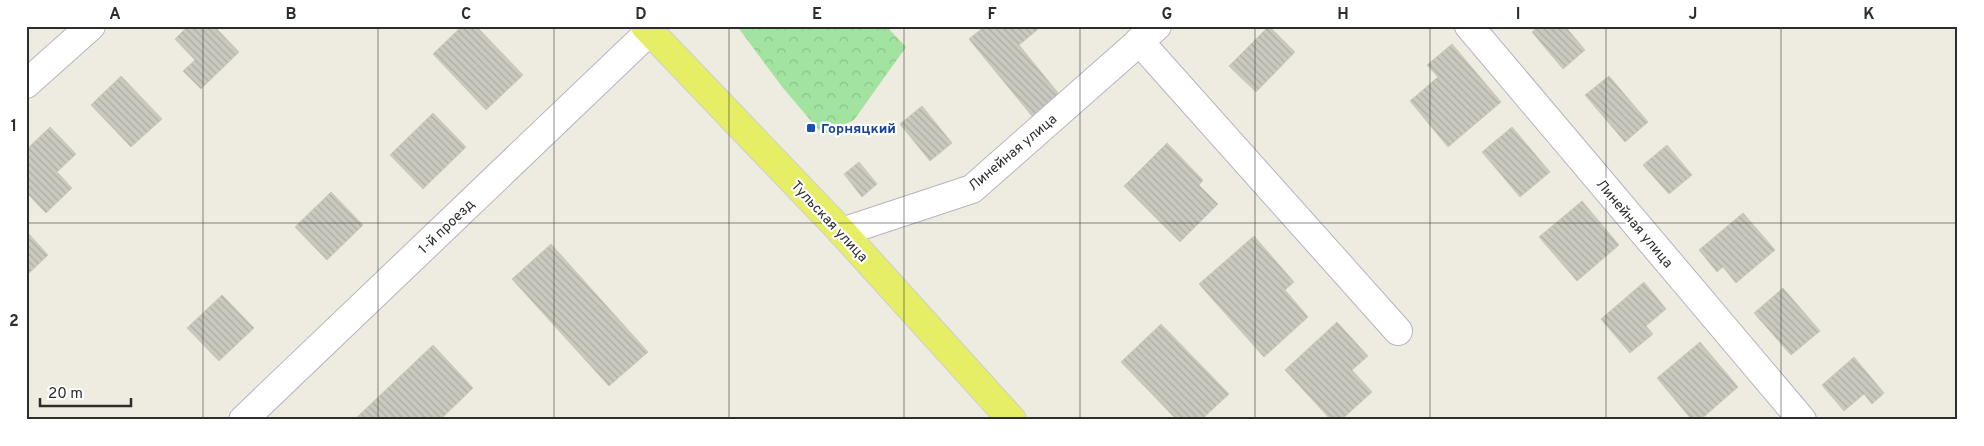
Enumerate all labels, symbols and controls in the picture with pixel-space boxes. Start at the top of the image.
text: A [109,5,121,25]
text: B [285,5,297,25]
text: C [461,5,471,25]
text: D [635,5,647,25]
text: E [812,5,822,25]
text: F [987,5,997,25]
text: G [1162,5,1172,25]
text: H [1337,5,1349,25]
text: I [1516,5,1520,25]
text: J [1689,5,1697,25]
text: K [1863,5,1875,25]
street label: Линейная улица [965,111,1061,195]
text: 1 [11,117,17,137]
place label: Горняцкий [821,121,896,138]
marker: Горняцкий [805,122,817,134]
street label: Линейная улица [1592,176,1676,272]
street label: Тульская улица [787,178,871,266]
street label: 1-й проезд [415,196,479,258]
text: 2 [9,312,19,332]
scale bar [40,376,131,408]
text: 20 m [48,385,83,404]

